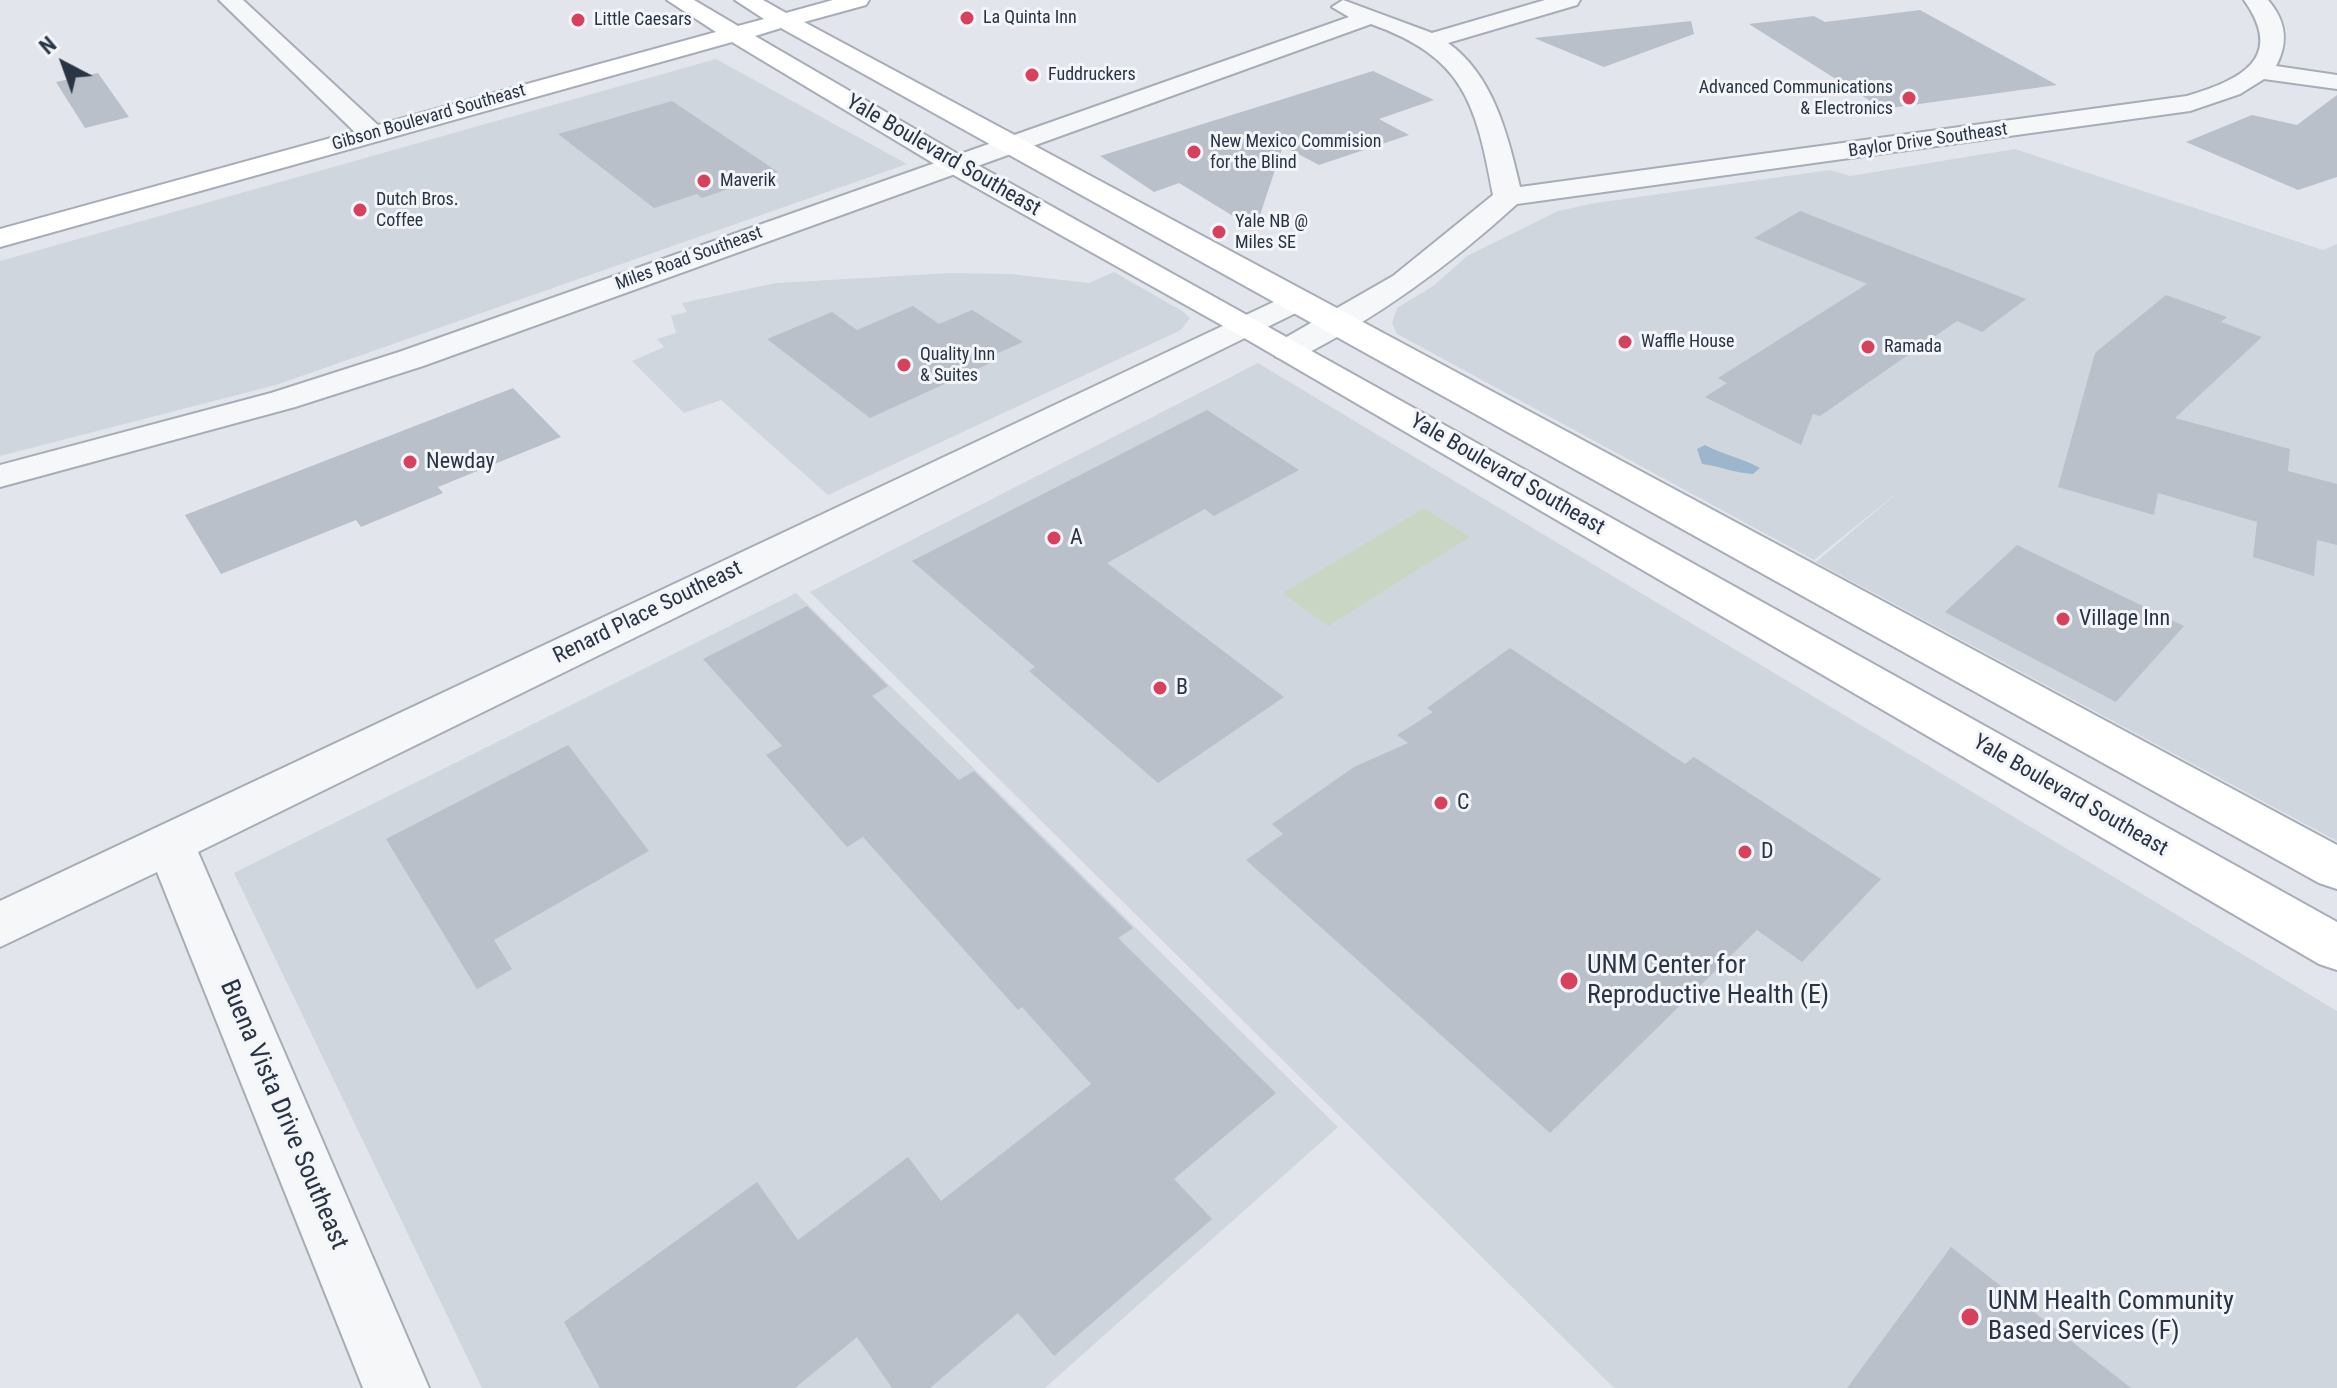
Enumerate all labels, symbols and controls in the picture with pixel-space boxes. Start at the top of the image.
place label: La Quinta Inn [983,7,1077,29]
place label: Little Caesars [594,9,692,31]
marker: La Quinta Inn [958,9,976,27]
marker: Little Caesars [569,11,587,29]
north arrow [24,24,104,104]
text: N [35,32,61,59]
place label: Fuddruckers [1048,64,1136,86]
marker: Fuddruckers [1023,66,1041,84]
place label: Advanced Communications & Electronics [1699,77,1893,120]
street label: Gibson Boulevard Southeast [330,80,528,156]
street label: Yale Boulevard Southeast [841,89,1045,223]
marker: Advanced Communications & Electronics [1900,89,1918,107]
street label: Baylor Drive Southeast [1847,119,2009,163]
place label: New Mexico Commision for the Blind [1210,131,1382,174]
marker: New Mexico Commision for the Blind [1185,143,1203,161]
place label: Maverik [720,170,776,192]
marker: Maverik [695,172,713,190]
place label: Dutch Bros. Coffee [376,189,459,232]
marker: Dutch Bros. Coffee [351,201,369,219]
place label: Yale NB @ Miles SE [1235,211,1308,254]
street label: Miles Road Southeast [613,222,765,296]
marker: Yale NB @ Miles SE [1210,223,1228,241]
place label: Waffle House [1641,331,1735,353]
marker: Waffle House [1616,333,1634,351]
place label: Ramada [1884,336,1942,358]
marker: Ramada [1859,338,1877,356]
place label: Quality Inn & Suites [920,344,995,386]
marker: Quality Inn & Suites [895,356,913,374]
street label: Yale Boulevard Southeast [1405,408,1609,542]
place label: Newday [426,449,495,475]
marker: Newday [401,453,419,471]
place label: A [1070,525,1083,551]
marker: A [1045,529,1063,547]
street label: Renard Place Southeast [549,556,747,670]
place label: Village Inn [2079,606,2170,632]
marker: Village Inn [2054,610,2072,628]
place label: B [1176,675,1188,701]
marker: B [1151,679,1169,697]
street label: Yale Boulevard Southeast [1968,729,2172,863]
place label: C [1457,790,1469,816]
marker: C [1432,794,1450,812]
place label: D [1761,839,1774,865]
marker: D [1736,843,1754,861]
place label: UNM Center for Reproductive Health (E) [1587,950,1829,1012]
marker: UNM Center for Reproductive Health (E) [1558,970,1580,992]
street label: Buena Vista Drive Southeast [212,975,354,1255]
place label: UNM Health Community Based Services (F) [1988,1286,2234,1348]
marker: UNM Health Community Based Services (F) [1959,1306,1981,1328]

